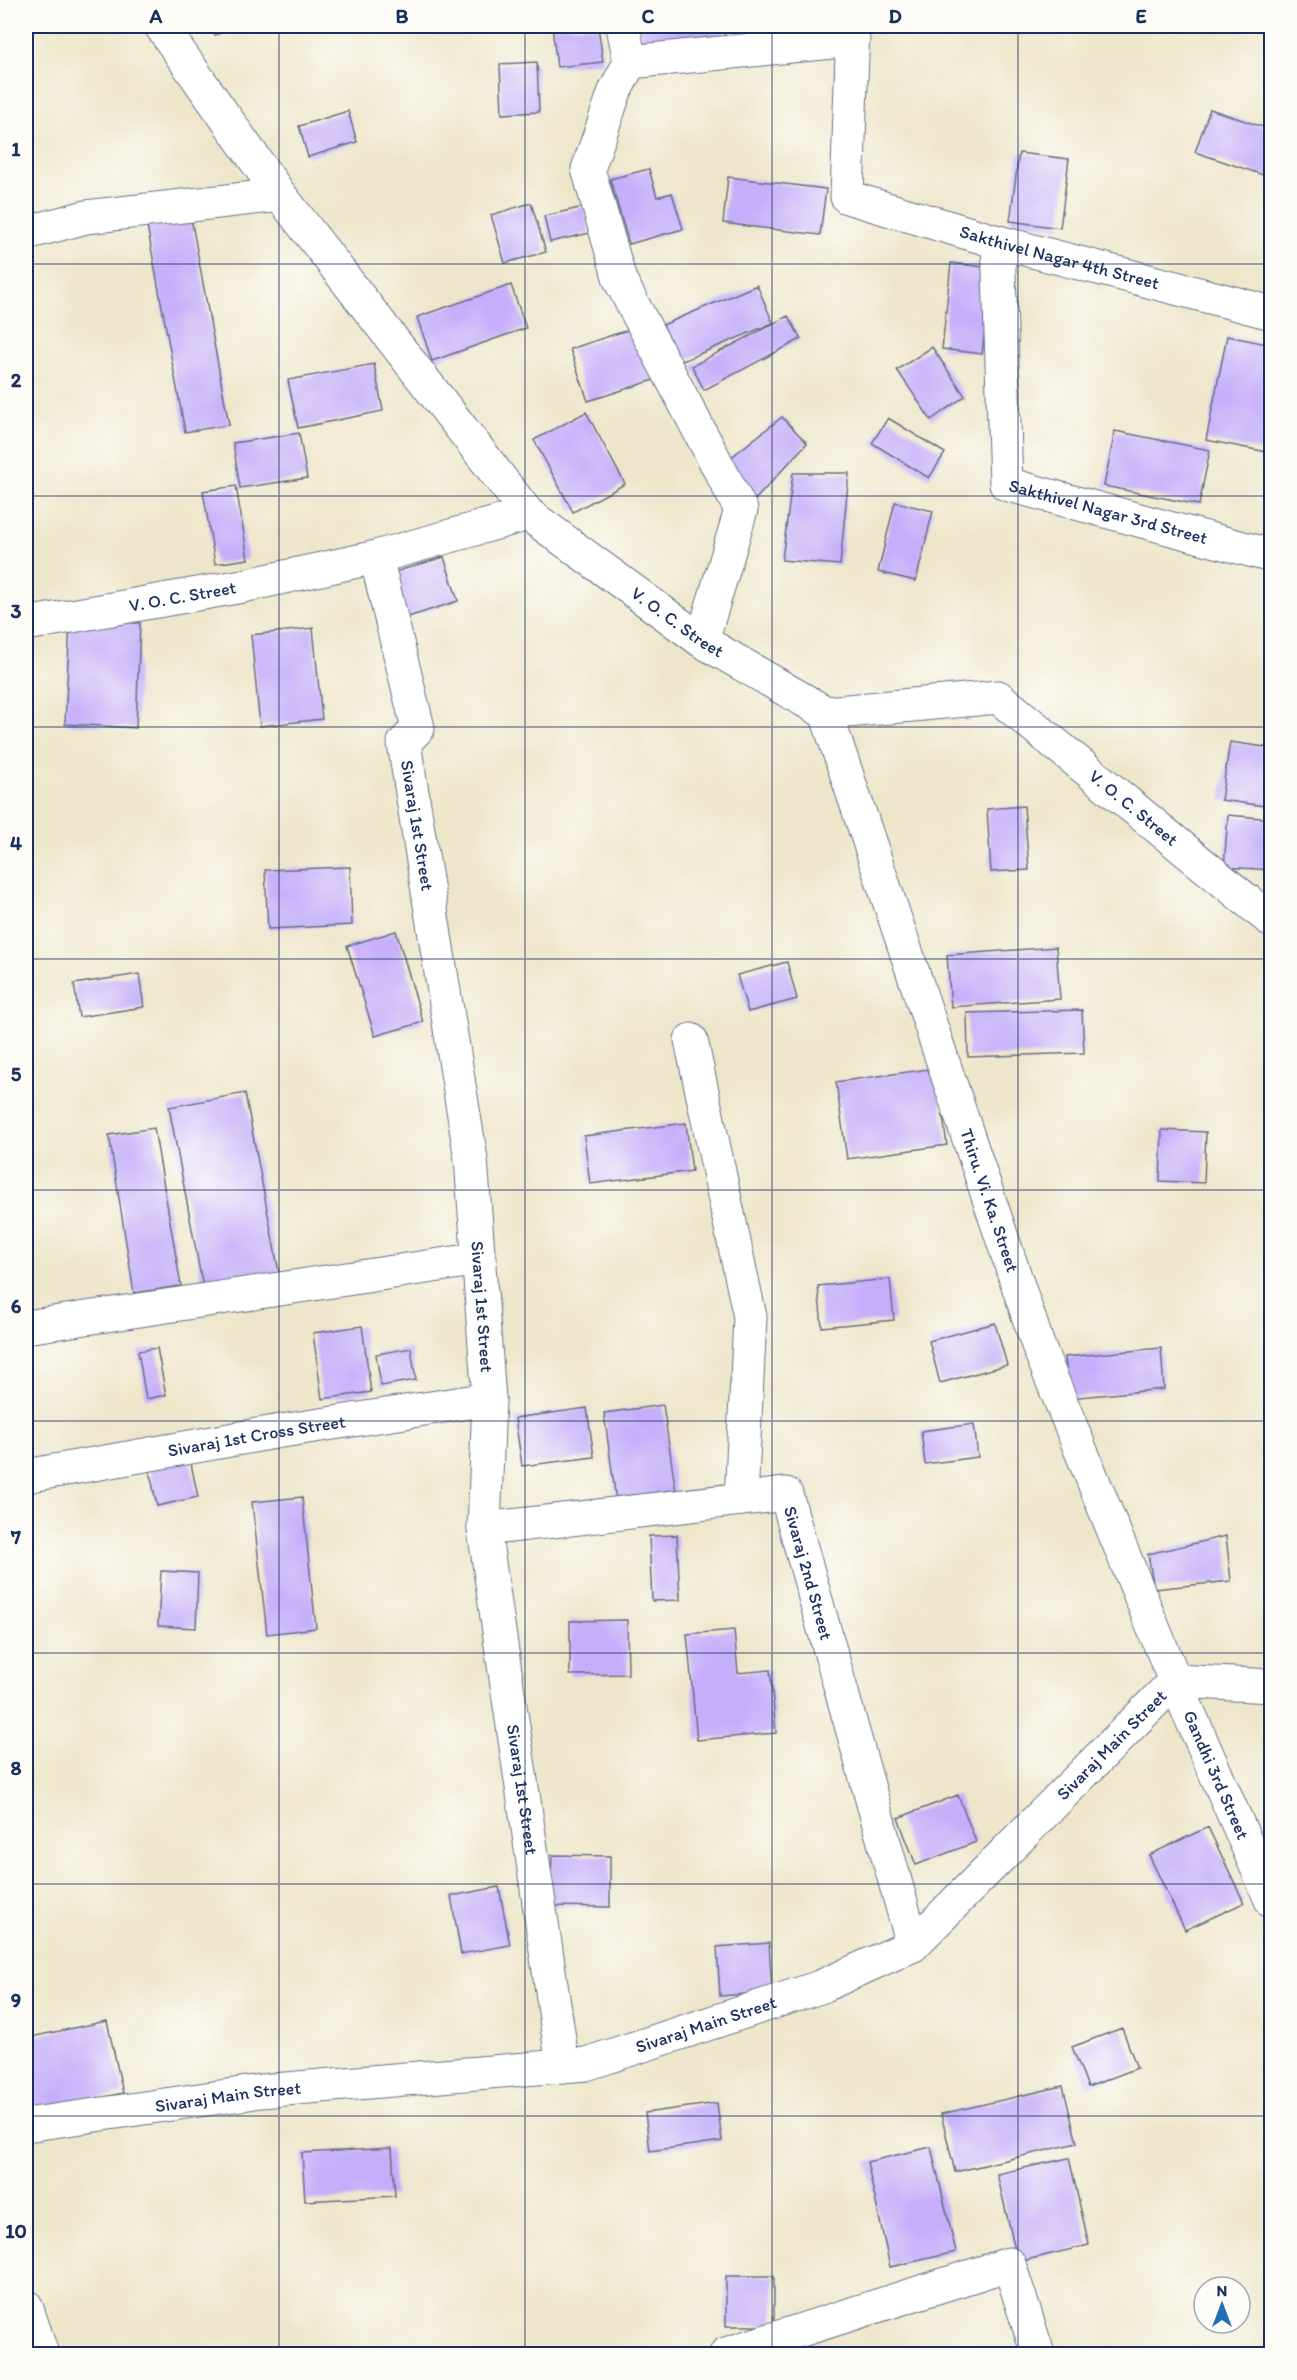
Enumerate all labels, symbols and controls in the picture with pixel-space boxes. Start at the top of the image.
text: A [149,4,163,28]
text: B [396,4,409,28]
text: C [642,4,655,28]
text: D [888,4,902,28]
text: E [1135,4,1147,28]
text: 1 [11,137,21,161]
street label: Sakthivel Nagar 4th Street [957,220,1162,294]
text: 2 [11,368,22,392]
street label: Sakthivel Nagar 3rd Street [1006,474,1210,549]
street label: V. O. C. Street [127,576,238,617]
street label: V. O. C. Street [627,582,728,662]
text: 3 [11,599,22,623]
street label: Sivaraj 1st Street [396,759,439,892]
street label: V. O. C. Street [1085,765,1183,851]
text: 4 [10,831,22,855]
text: 5 [11,1062,22,1086]
street label: Thiru. Vi. Ka. Street [955,1126,1024,1275]
street label: Sivaraj 1st Street [466,1240,498,1373]
text: 6 [11,1294,22,1318]
street label: Sivaraj 1st Cross Street [166,1410,347,1462]
street label: Sivaraj 2nd Street [779,1504,838,1643]
text: 7 [10,1525,21,1549]
street label: Sivaraj Main Street [1052,1685,1171,1805]
street label: Gandhi 3rd Street [1178,1707,1254,1843]
street label: Sivaraj 1st Street [502,1723,543,1856]
text: 8 [11,1756,22,1780]
text: 9 [11,1988,21,2012]
street label: Sivaraj Main Street [633,1991,780,2058]
street label: Sivaraj Main Street [154,2077,302,2117]
text: 10 [5,2219,27,2243]
north arrow [1192,2275,1252,2335]
text: N [1217,2281,1227,2300]

